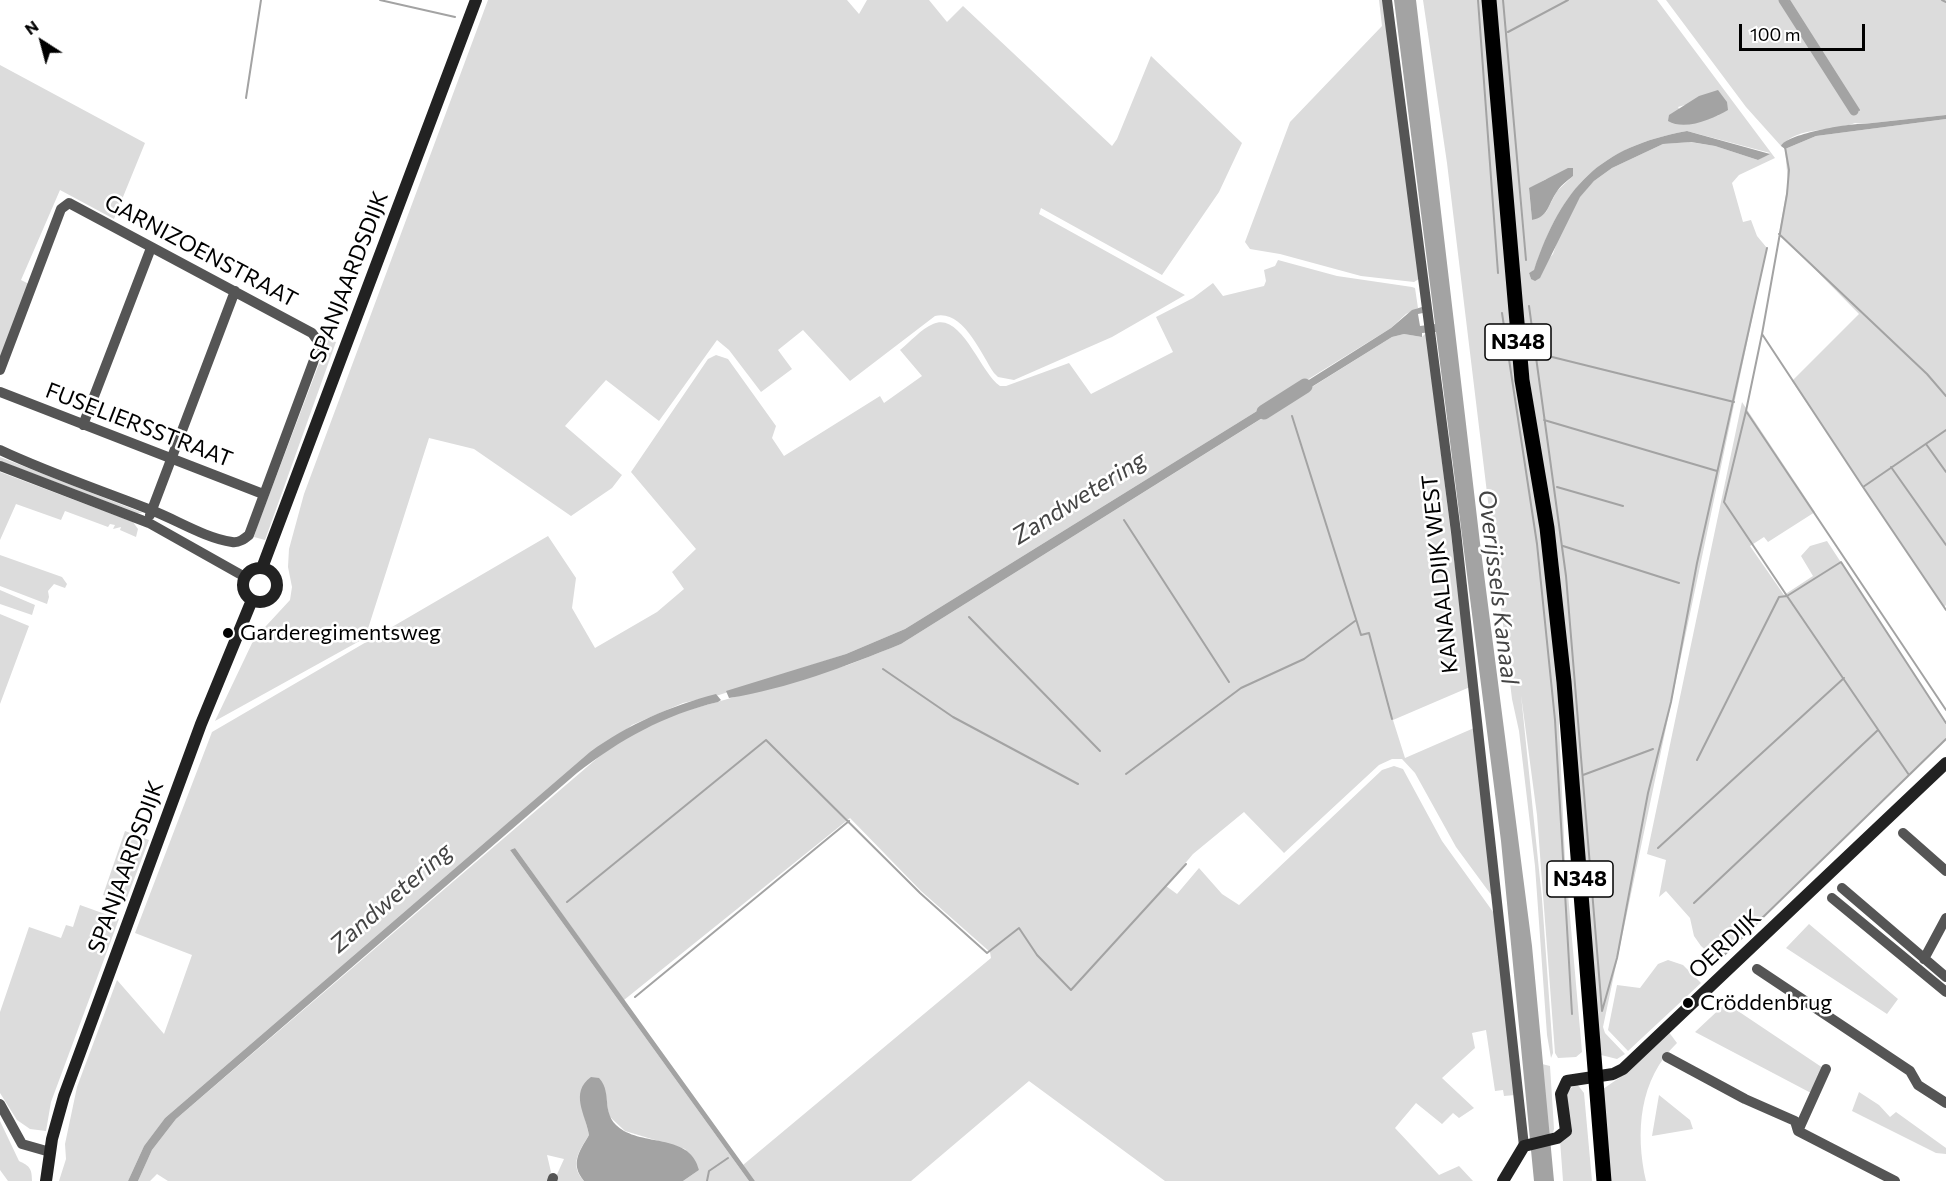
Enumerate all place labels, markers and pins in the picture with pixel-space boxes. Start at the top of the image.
place label: Garderegimentsweg [240,620,441,646]
marker: Garderegimentsweg [221,626,235,640]
place label: Cröddenbrug [1700,990,1832,1016]
marker: Cröddenbrug [1681,996,1695,1010]

